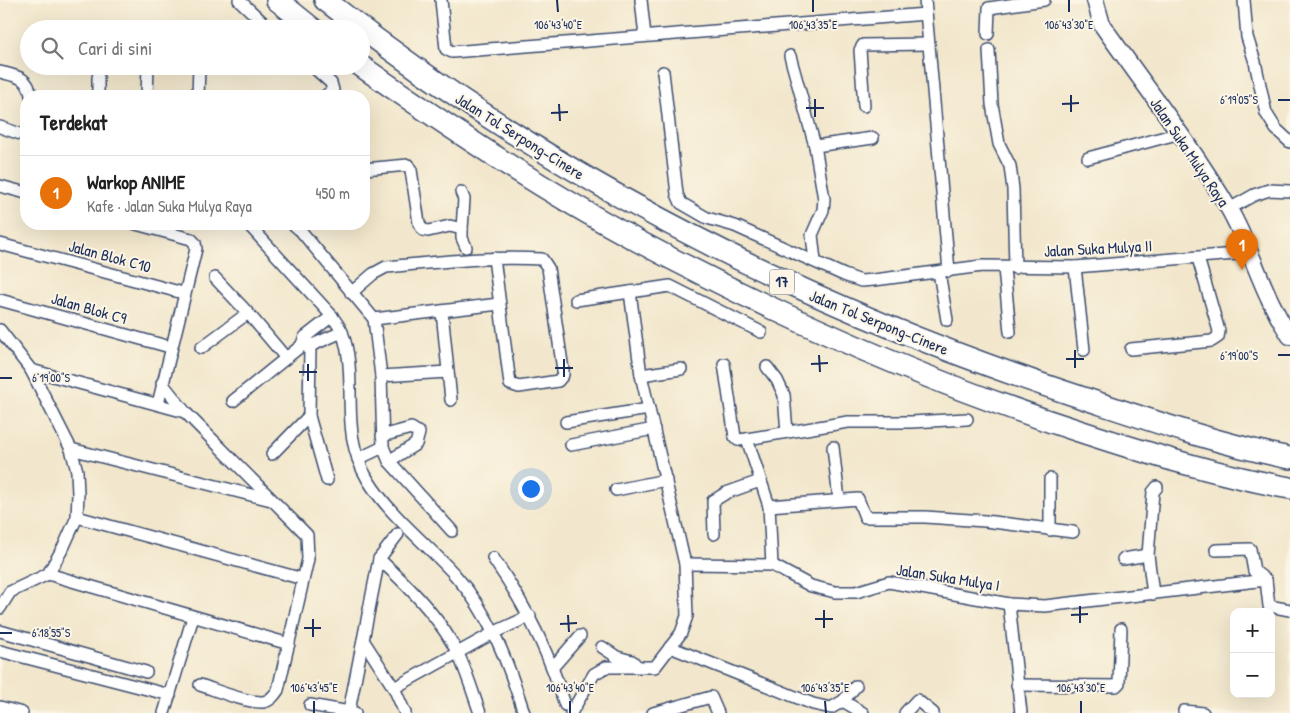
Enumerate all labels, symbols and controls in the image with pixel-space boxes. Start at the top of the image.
text: 106°43'40"E [534,16,583,33]
text: 106°43'35"E [789,16,838,33]
text: 106°43'30"E [1045,16,1094,33]
search box [20,20,370,75]
icon: search [38,34,66,62]
text: Cari di sini [78,35,152,61]
street label: Jalan Tol Serpong–Cinere [451,87,589,185]
text: 6°19'05"S [1220,91,1258,108]
street label: Jalan Suka Mulya Raya [1145,93,1235,211]
text: Terdekat [40,108,107,137]
text: Warkop ANIME [87,169,185,195]
text: 1 [53,182,59,204]
text: 450 m [316,182,350,204]
text: Kafe · Jalan Suka Mulya Raya [87,195,252,217]
pin: 1 [1226,229,1258,270]
street label: Jalan Blok C10 [66,234,154,278]
street label: Jalan Suka Mulya II [1043,234,1153,262]
road number: 17 [770,270,794,294]
street label: Jalan Tol Serpong–Cinere [806,284,952,360]
street label: Jalan Blok C9 [49,287,129,329]
text: 6°19'00"S [1220,347,1259,364]
text: 6°19'00"S [32,369,71,386]
your location [518,476,544,502]
street label: Jalan Suka Mulya I [895,558,1001,596]
map controls [1230,608,1275,698]
button: + [1230,608,1275,653]
text: 6°18'55"S [32,624,71,641]
button: − [1230,653,1275,698]
text: 106°43'45"E [290,679,339,696]
text: 106°43'40"E [546,679,595,696]
text: 106°43'35"E [801,679,850,696]
text: 106°43'30"E [1057,679,1106,696]

